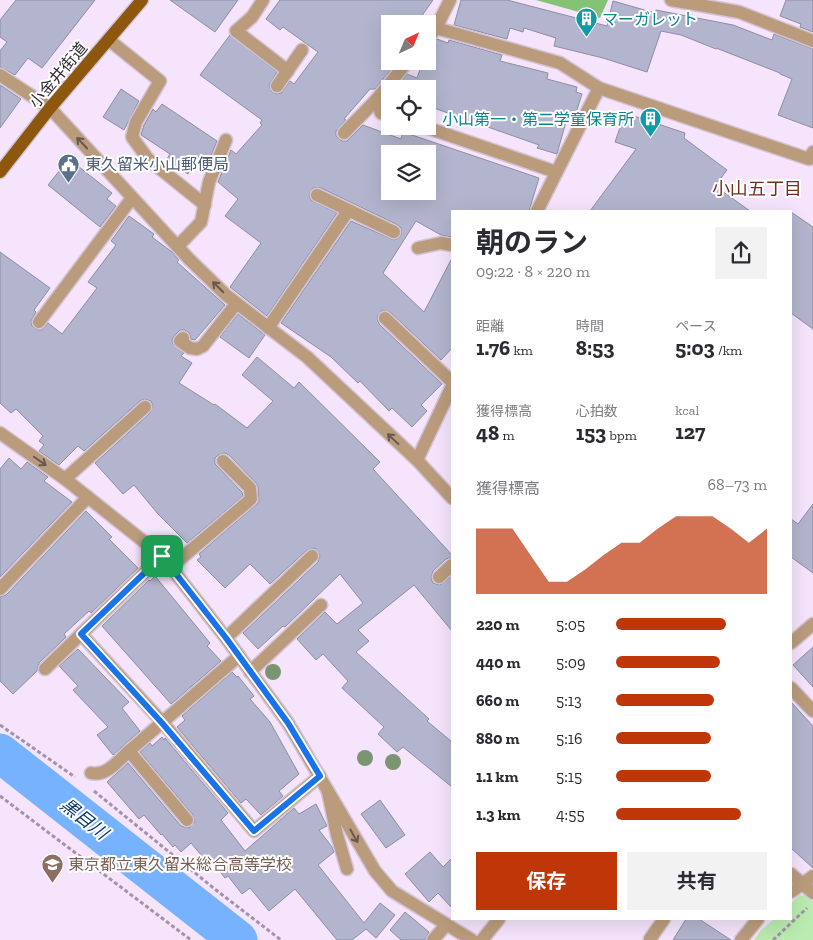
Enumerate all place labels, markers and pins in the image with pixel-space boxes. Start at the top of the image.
building icon: マーガレット [574,7,598,38]
place label: マーガレット [602,10,698,29]
building icon: 小山第一・第二学童保育所 [638,107,662,138]
place label: 小山第一・第二学童保育所 [442,110,634,129]
public building icon: 東久留米小山郵便局 [57,152,81,183]
place label: 東久留米小山郵便局 [85,155,229,174]
pin [141,535,183,577]
school or university icon: 東京都立東久留米総合高等学校 [40,852,64,883]
place label: 東京都立東久留米総合高等学校 [68,855,292,874]

